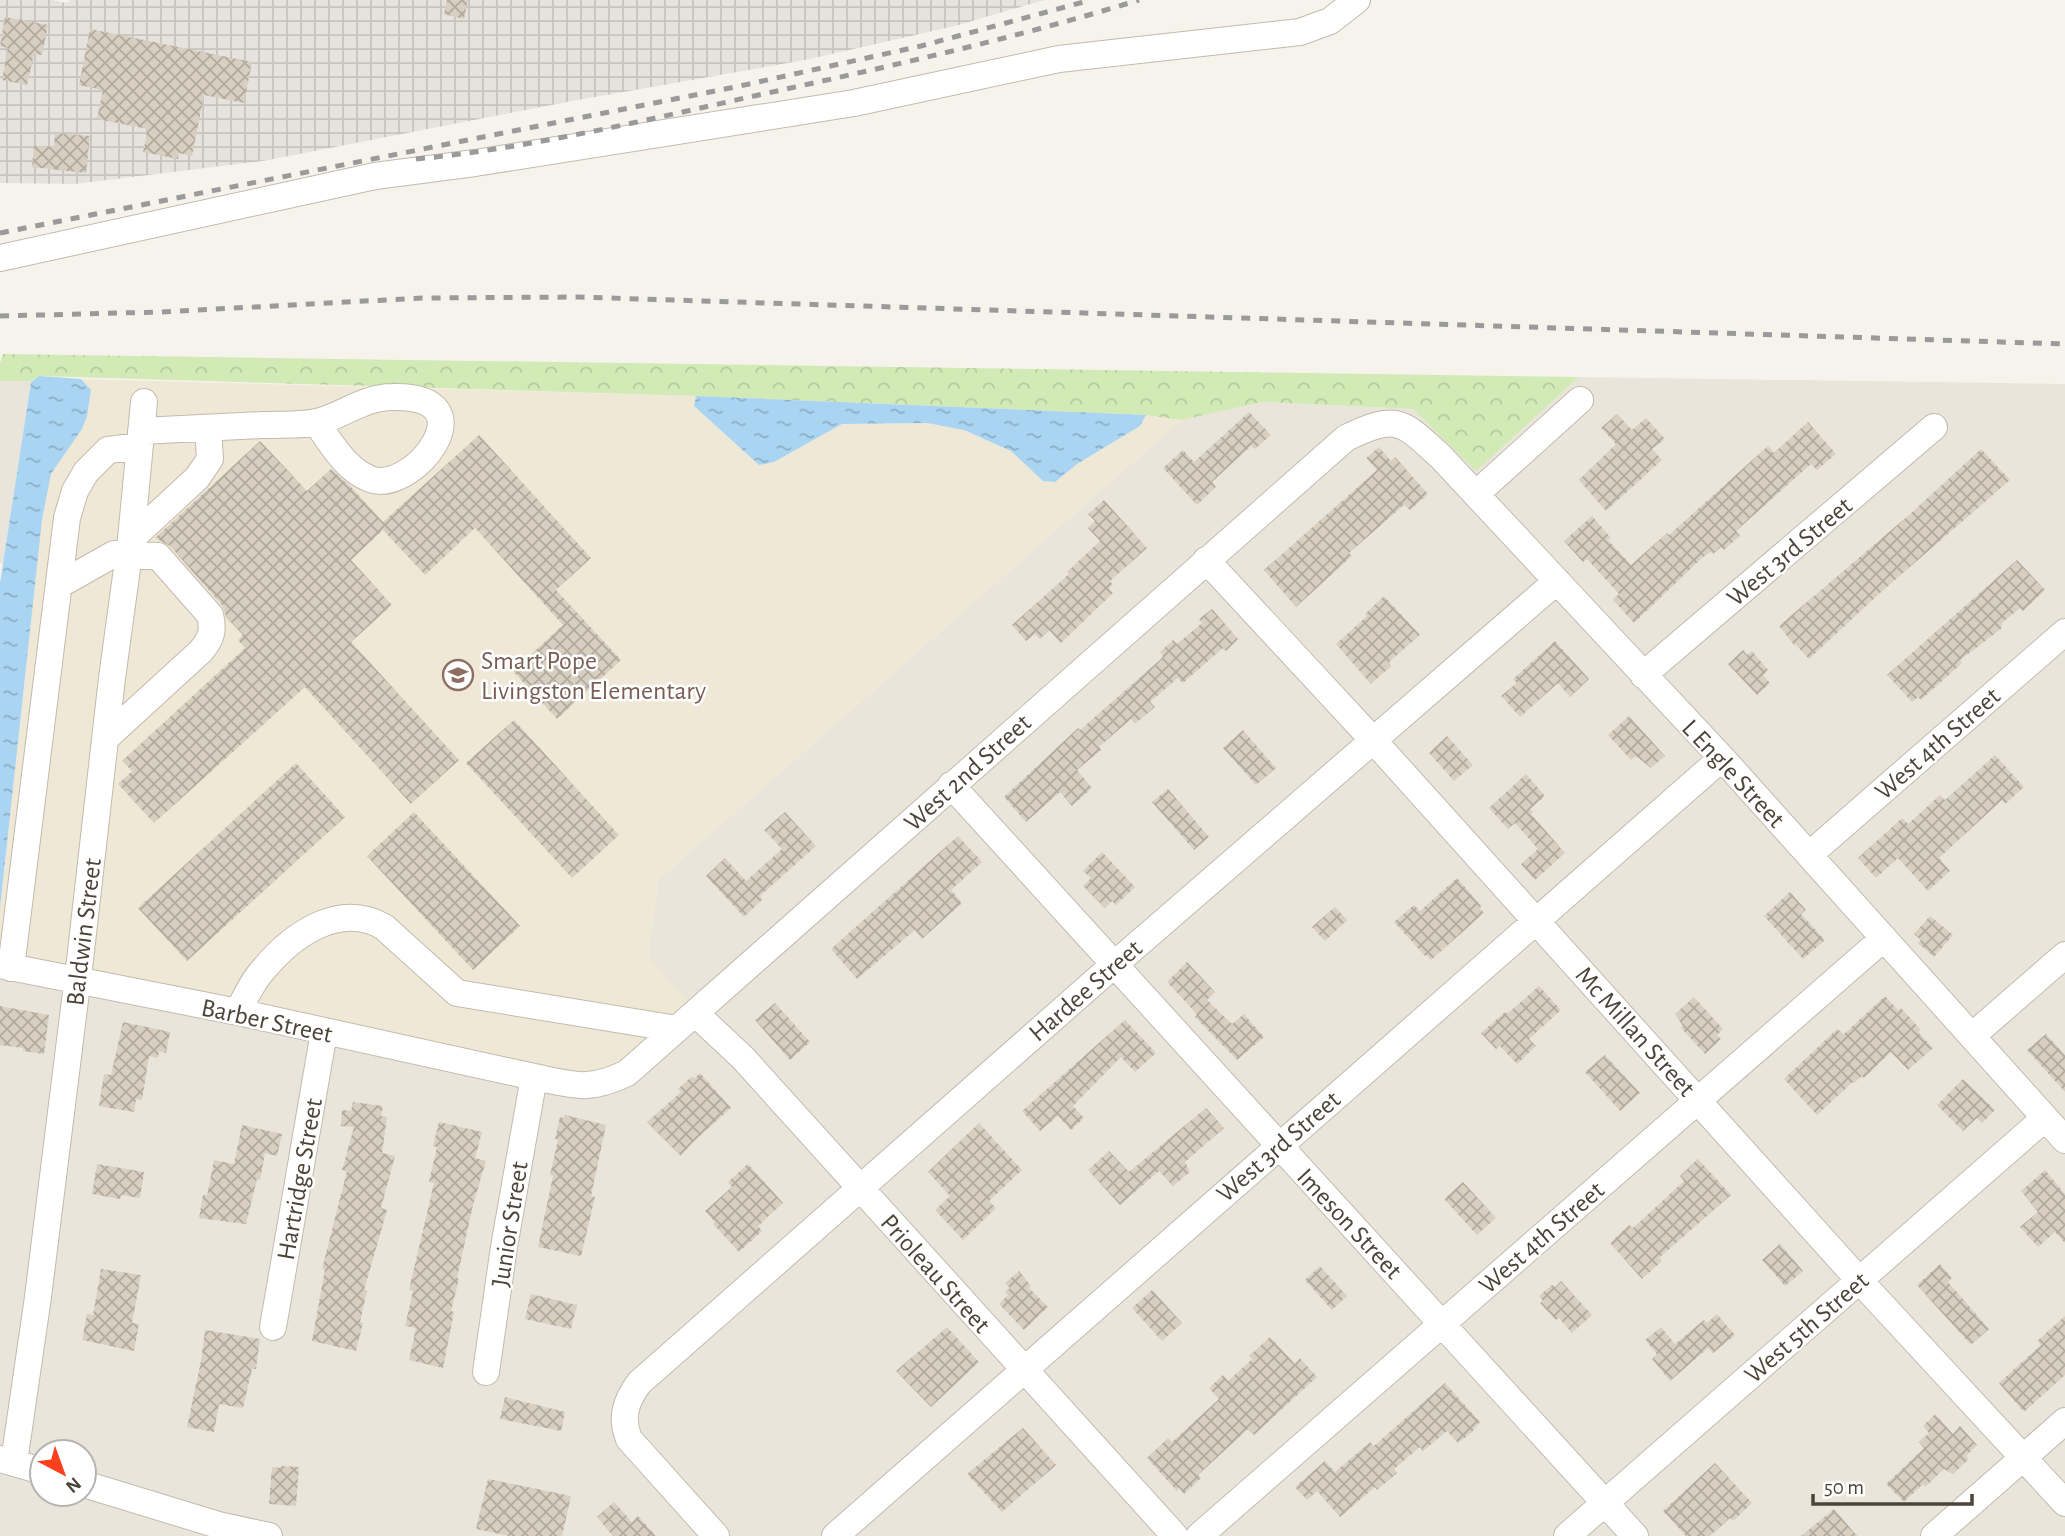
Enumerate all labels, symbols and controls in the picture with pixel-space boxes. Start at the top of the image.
street label: West 3rd Street [1722,492,1857,611]
place label: Smart Pope Livingston Elementary [481,648,706,704]
school or university icon: Smart Pope Livingston Elementary [441,658,475,692]
street label: West 4th Street [1870,683,2005,805]
street label: West 2nd Street [899,709,1036,836]
street label: L Engle Street [1677,715,1790,833]
street label: Baldwin Street [62,857,106,1007]
street label: Hardee Street [1024,935,1147,1047]
street label: Mc Millan Street [1571,962,1700,1102]
street label: Barber Street [199,994,335,1048]
street label: West 3rd Street [1212,1086,1345,1207]
street label: Hartridge Street [273,1096,327,1262]
street label: Junior Street [487,1159,533,1289]
street label: Imeson Street [1292,1163,1407,1284]
street label: West 4th Street [1474,1177,1609,1299]
street label: Prioleau Street [875,1209,995,1338]
street label: West 5th Street [1740,1267,1873,1388]
north arrow [28,1438,98,1508]
scale bar [1813,1462,1972,1506]
text: N [62,1473,84,1496]
text: 50 m [1824,1477,1864,1498]

